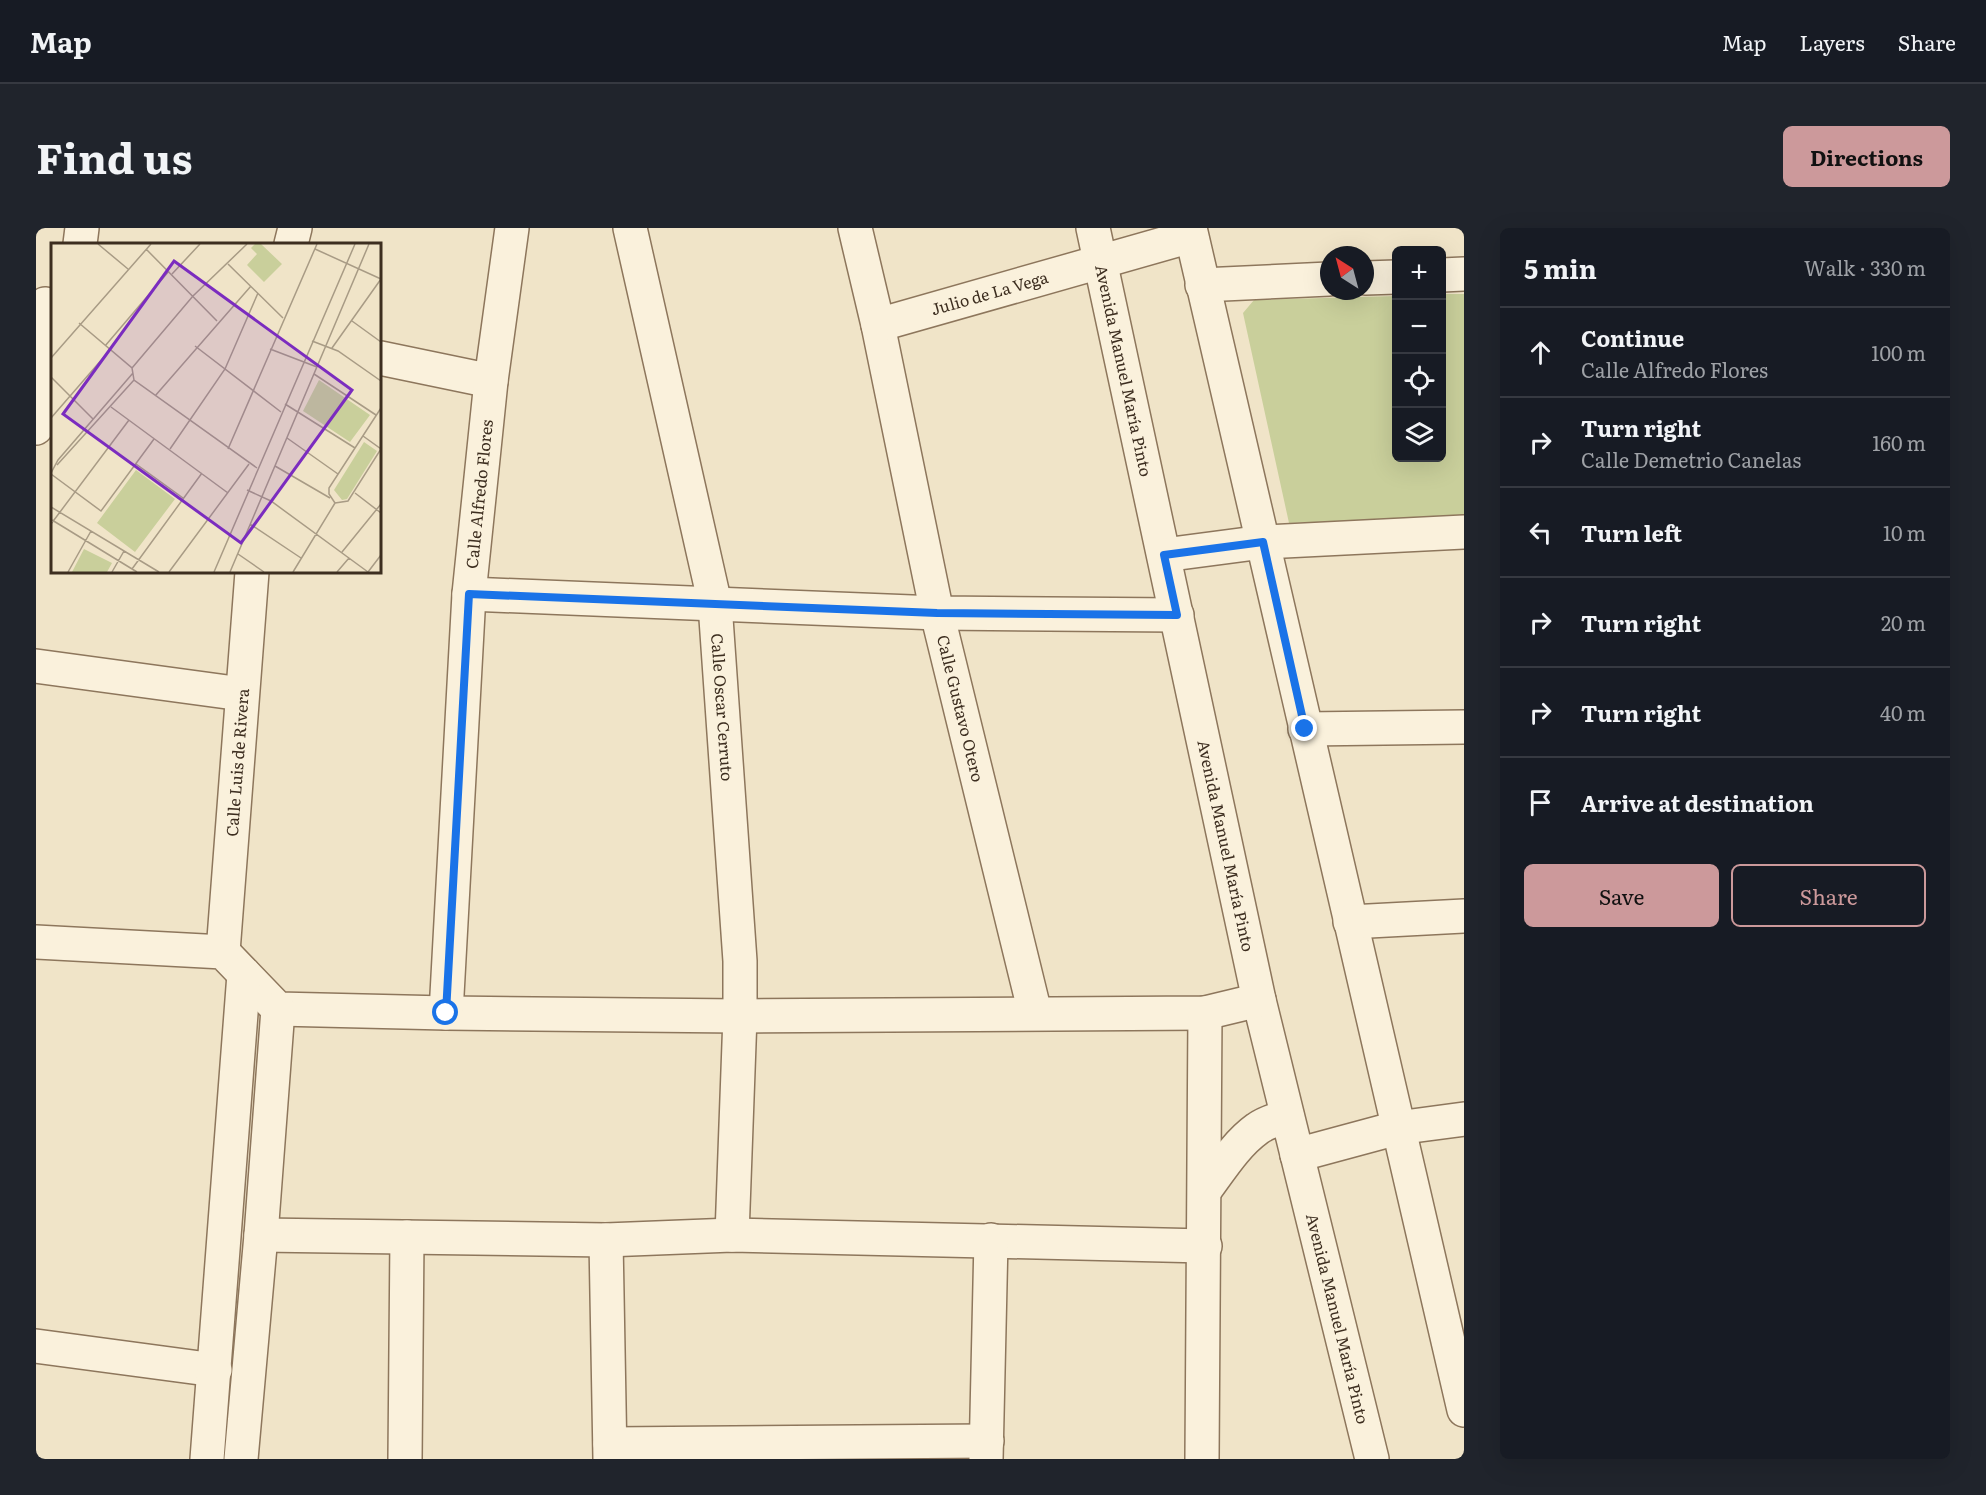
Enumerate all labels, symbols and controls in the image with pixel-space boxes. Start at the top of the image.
text: Map [30,20,92,62]
text: Map [1722,26,1767,57]
text: Layers [1800,26,1865,57]
text: Share [1898,26,1956,57]
text: Find us [36,125,193,187]
button: Directions [1783,126,1950,187]
inset map [51,243,381,573]
north arrow [1320,246,1374,300]
map controls [1392,246,1446,462]
button: + [1392,246,1446,300]
text: 5 min [1524,248,1597,287]
text: Walk · 330 m [1804,252,1926,282]
street label: Avenida Manuel María Pinto [1090,262,1159,479]
street label: Julio de La Vega [928,264,1051,320]
button: − [1392,300,1446,354]
text: Continue [1581,321,1684,354]
icon: ahead [1524,336,1557,369]
text: 100 m [1871,337,1926,367]
button: locate [1392,354,1446,408]
text: Calle Alfredo Flores [1581,354,1768,384]
button: layers [1392,408,1446,462]
text: Turn right [1581,411,1701,444]
street label: Calle Alfredo Flores [459,418,498,570]
icon: right [1524,426,1557,459]
text: 160 m [1872,427,1926,457]
text: Calle Demetrio Canelas [1581,444,1801,474]
icon: left [1524,516,1557,549]
text: Turn left [1581,516,1682,549]
text: 10 m [1883,517,1926,547]
icon: right [1524,606,1557,639]
text: Turn right [1581,606,1701,639]
text: 20 m [1881,607,1926,637]
street label: Calle Oscar Cerruto [706,632,740,782]
street label: Calle Gustavo Otero [932,632,991,784]
street label: Calle Luis de Rivera [219,687,254,837]
icon: right [1524,696,1557,729]
text: Turn right [1581,696,1701,729]
text: 40 m [1880,697,1926,727]
route end [1291,715,1317,741]
street label: Avenida Manuel María Pinto [1192,737,1261,954]
icon: arrive [1524,786,1557,819]
text: Arrive at destination [1581,786,1814,819]
button: Save [1524,864,1719,927]
button: Share [1731,864,1926,927]
route start [432,999,458,1025]
street label: Avenida Manuel María Pinto [1301,1211,1376,1426]

